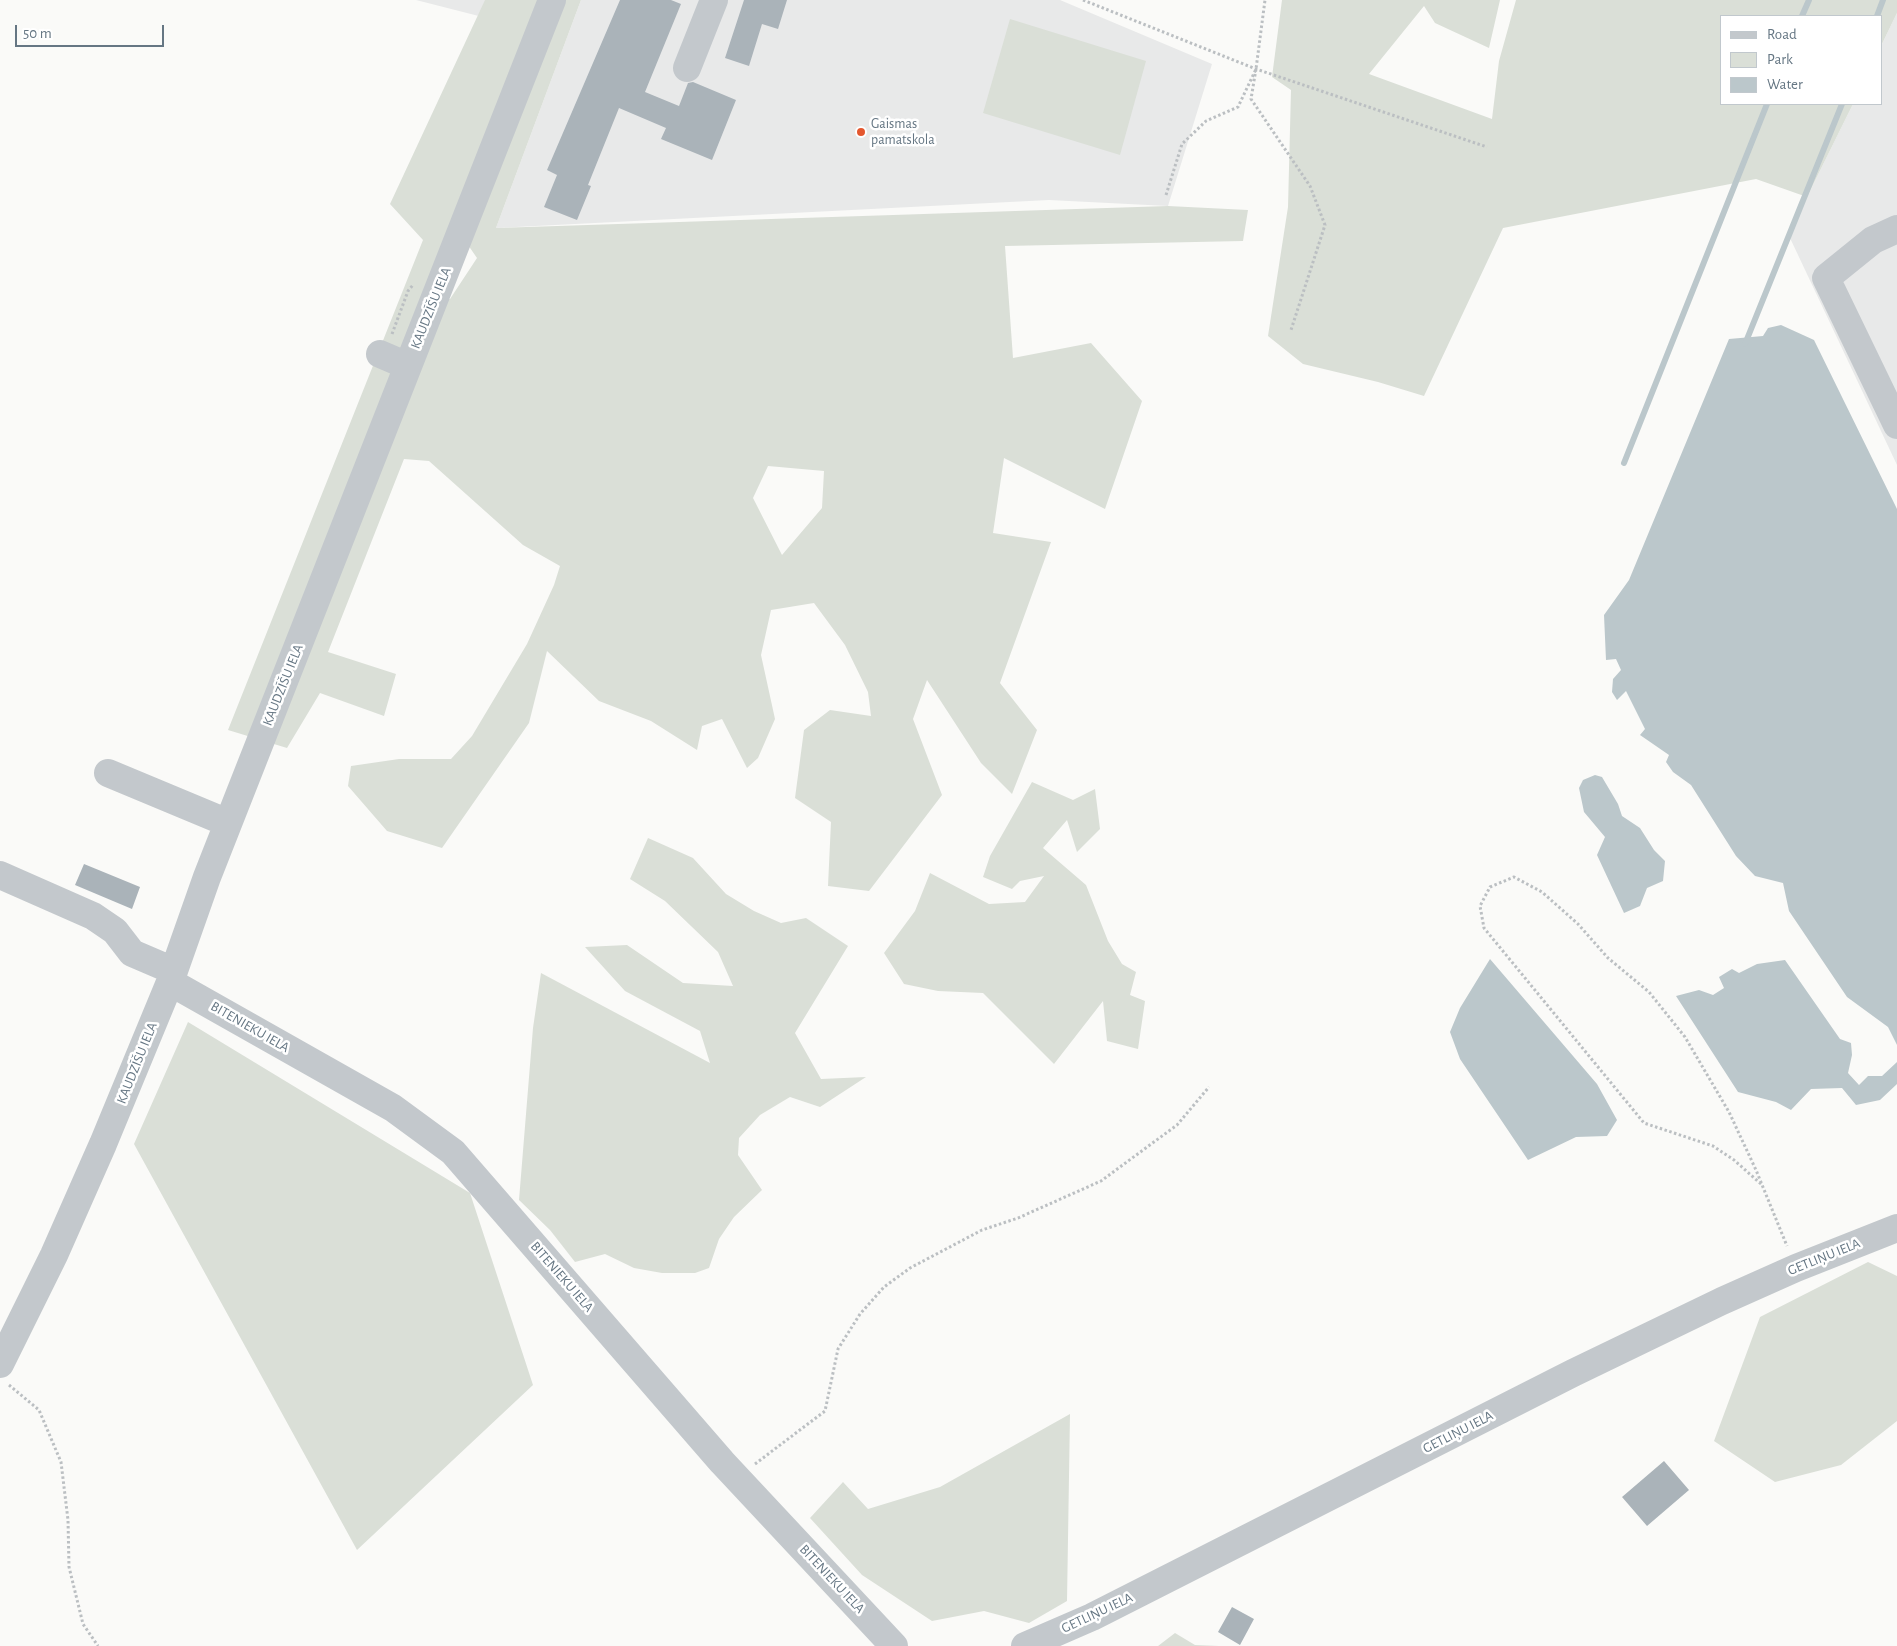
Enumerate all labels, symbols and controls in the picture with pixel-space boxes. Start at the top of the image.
scale bar [18,15,166,47]
legend [1720,15,1882,105]
text: 50 m [23,26,52,41]
text: Road [1767,27,1797,42]
text: Park [1767,52,1793,67]
text: Water [1767,77,1803,92]
place label: Gaismas pamatskola [871,116,935,148]
marker: Gaismas pamatskola [855,126,867,138]
street label: KAUDZĪŠU IELA [407,265,455,351]
street label: KAUDZĪŠU IELA [259,642,307,728]
street label: BITENIEKU IELA [208,998,292,1056]
street label: KAUDZĪŠU IELA [113,1020,161,1106]
street label: GETLIŅU IELA [1785,1235,1863,1279]
street label: BITENIEKU IELA [527,1238,597,1316]
street label: GETLIŅU IELA [1420,1407,1496,1457]
street label: BITENIEKU IELA [796,1541,868,1617]
street label: GETLIŅU IELA [1059,1589,1135,1637]

